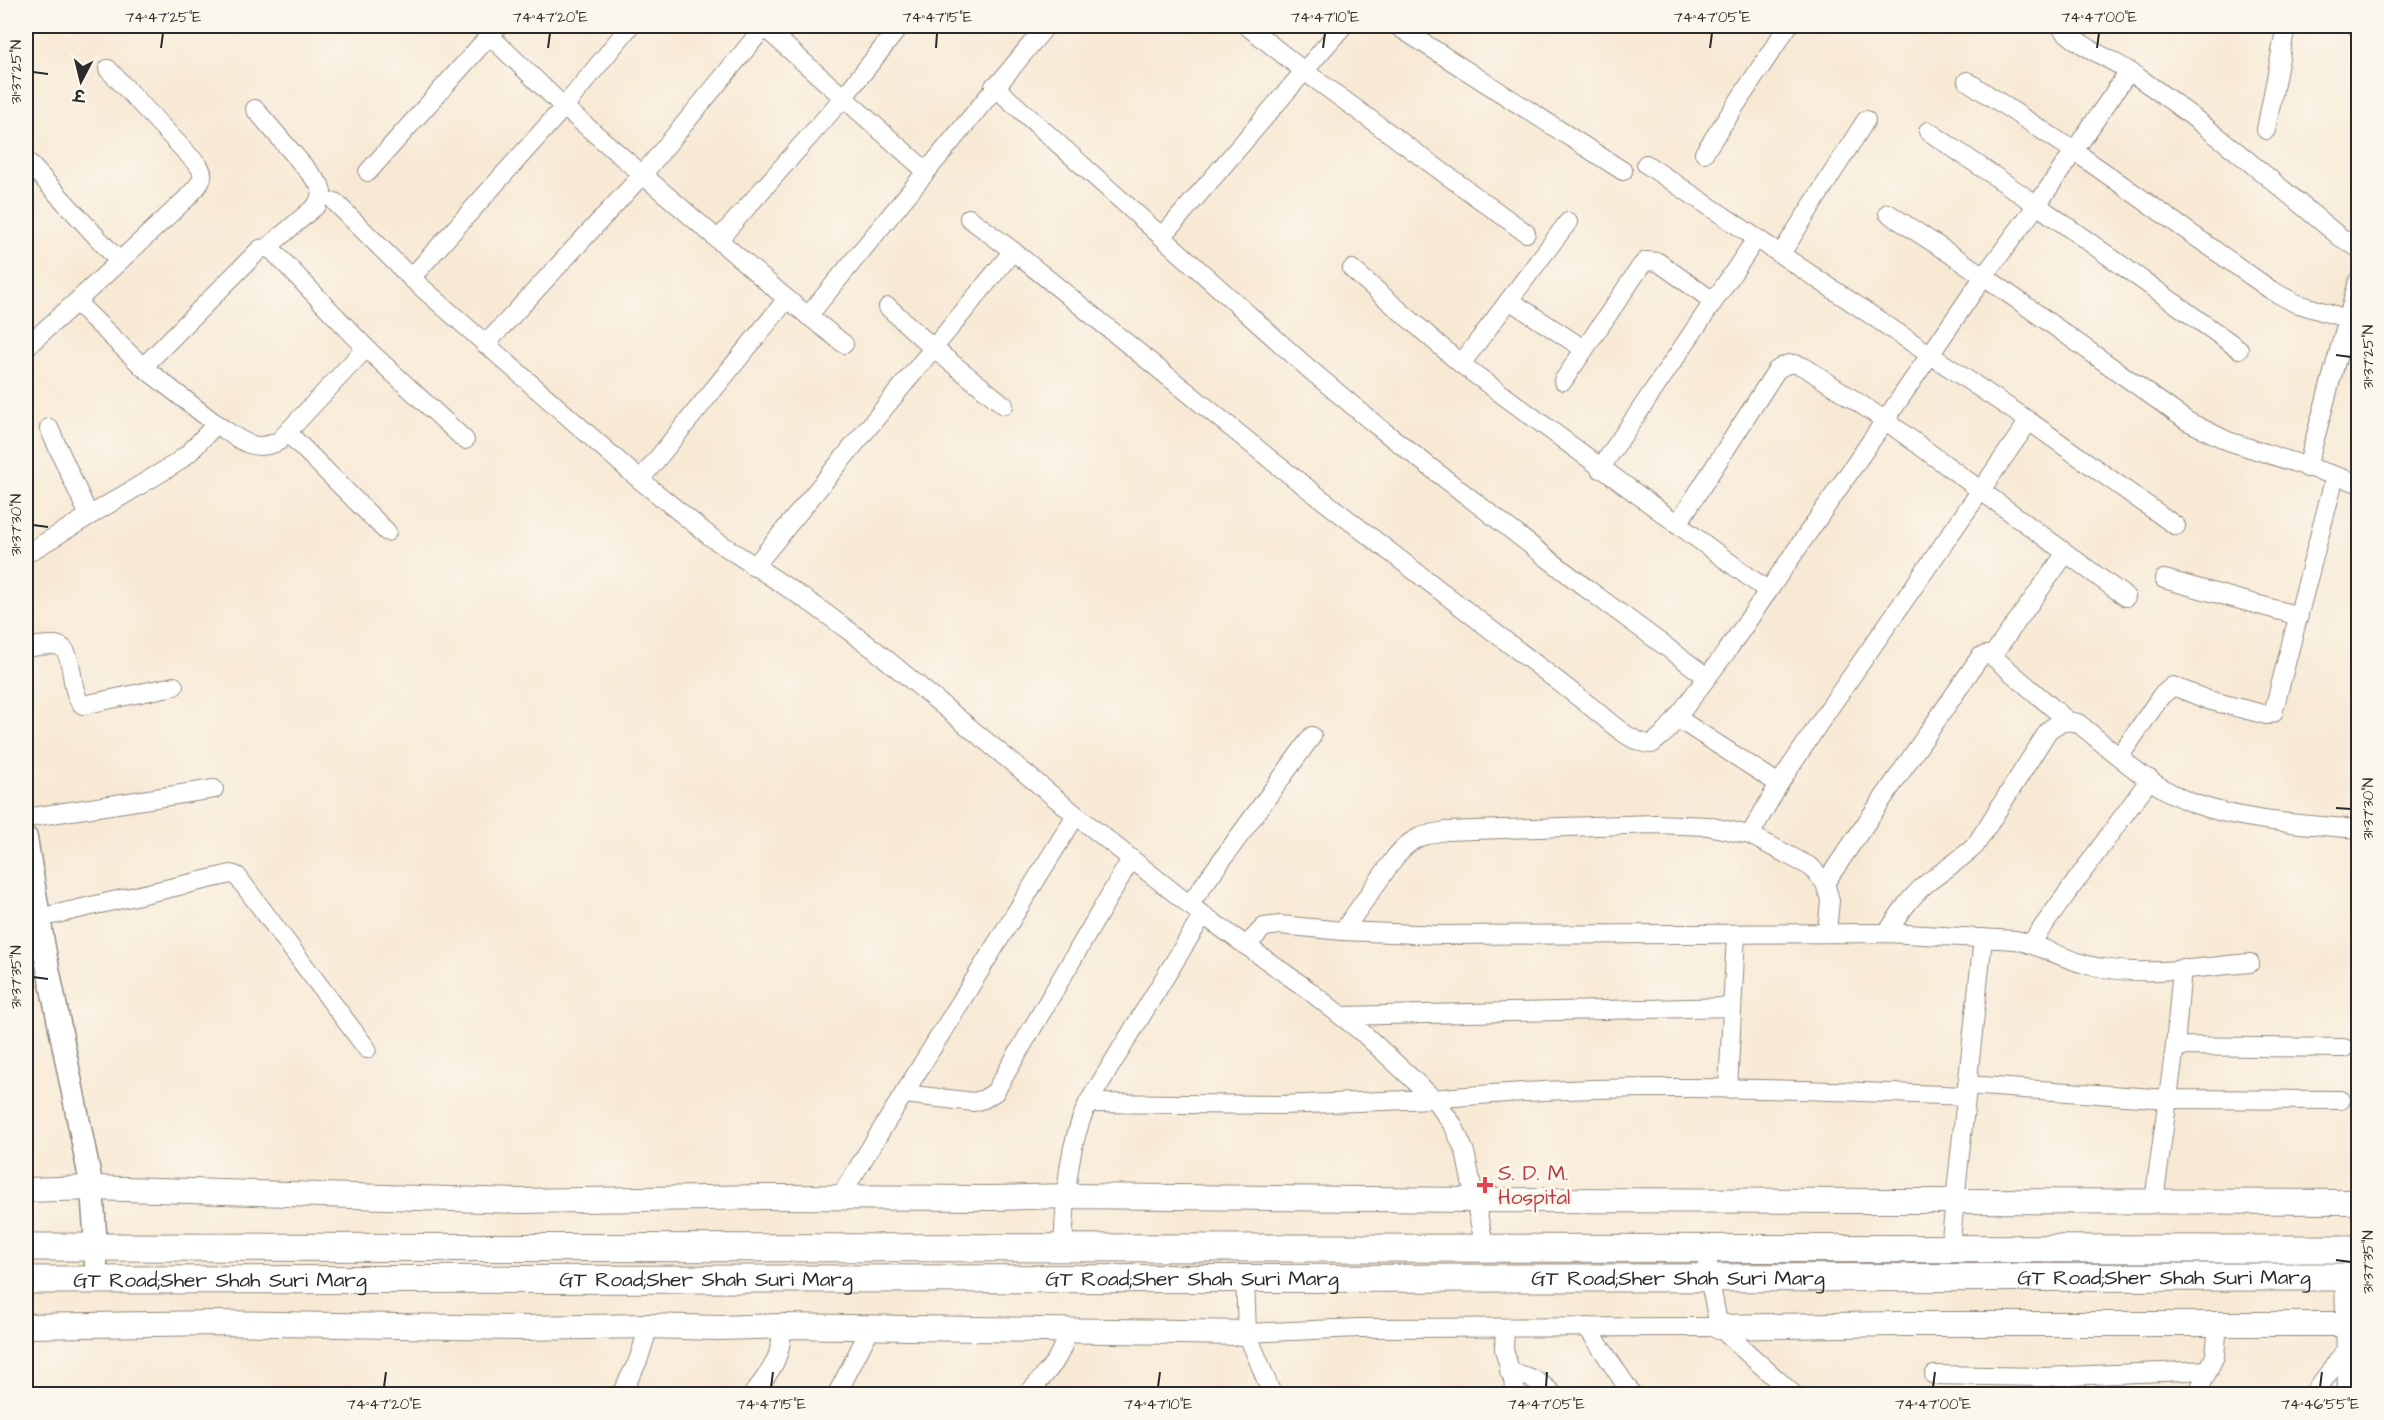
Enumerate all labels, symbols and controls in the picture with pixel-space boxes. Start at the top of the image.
text: 74°47'25"E [125,7,201,28]
text: 74°47'20"E [512,7,588,28]
text: 74°47'15"E [902,7,972,28]
text: 74°47'10"E [1291,7,1359,28]
text: 74°47'05"E [1673,7,1751,28]
text: 74°47'00"E [2061,7,2137,28]
text: 31°37'25"N [6,40,27,104]
north arrow [51,51,111,111]
text: उ [71,83,88,107]
text: 31°37'25"N [2358,325,2379,389]
text: 31°37'30"N [6,494,27,556]
text: 31°37'30"N [2358,778,2379,840]
text: 31°37'35"N [6,945,27,1009]
place label: S. D. M. Hospital [1498,1159,1570,1213]
marker: S. D. M. Hospital [1476,1176,1494,1194]
text: 31°37'35"N [2358,1230,2379,1294]
street label: GT Road;Sher Shah Suri Marg [1531,1263,1825,1294]
street label: GT Road;Sher Shah Suri Marg [2017,1263,2311,1294]
street label: GT Road;Sher Shah Suri Marg [559,1264,853,1295]
street label: GT Road;Sher Shah Suri Marg [1045,1264,1339,1295]
street label: GT Road;Sher Shah Suri Marg [73,1265,367,1296]
text: 74°47'20"E [346,1394,422,1415]
text: 74°47'15"E [736,1394,806,1415]
text: 74°47'10"E [1124,1394,1192,1415]
text: 74°47'05"E [1507,1394,1585,1415]
text: 74°47'00"E [1895,1394,1971,1415]
text: 74°46'55"E [2281,1394,2359,1415]

